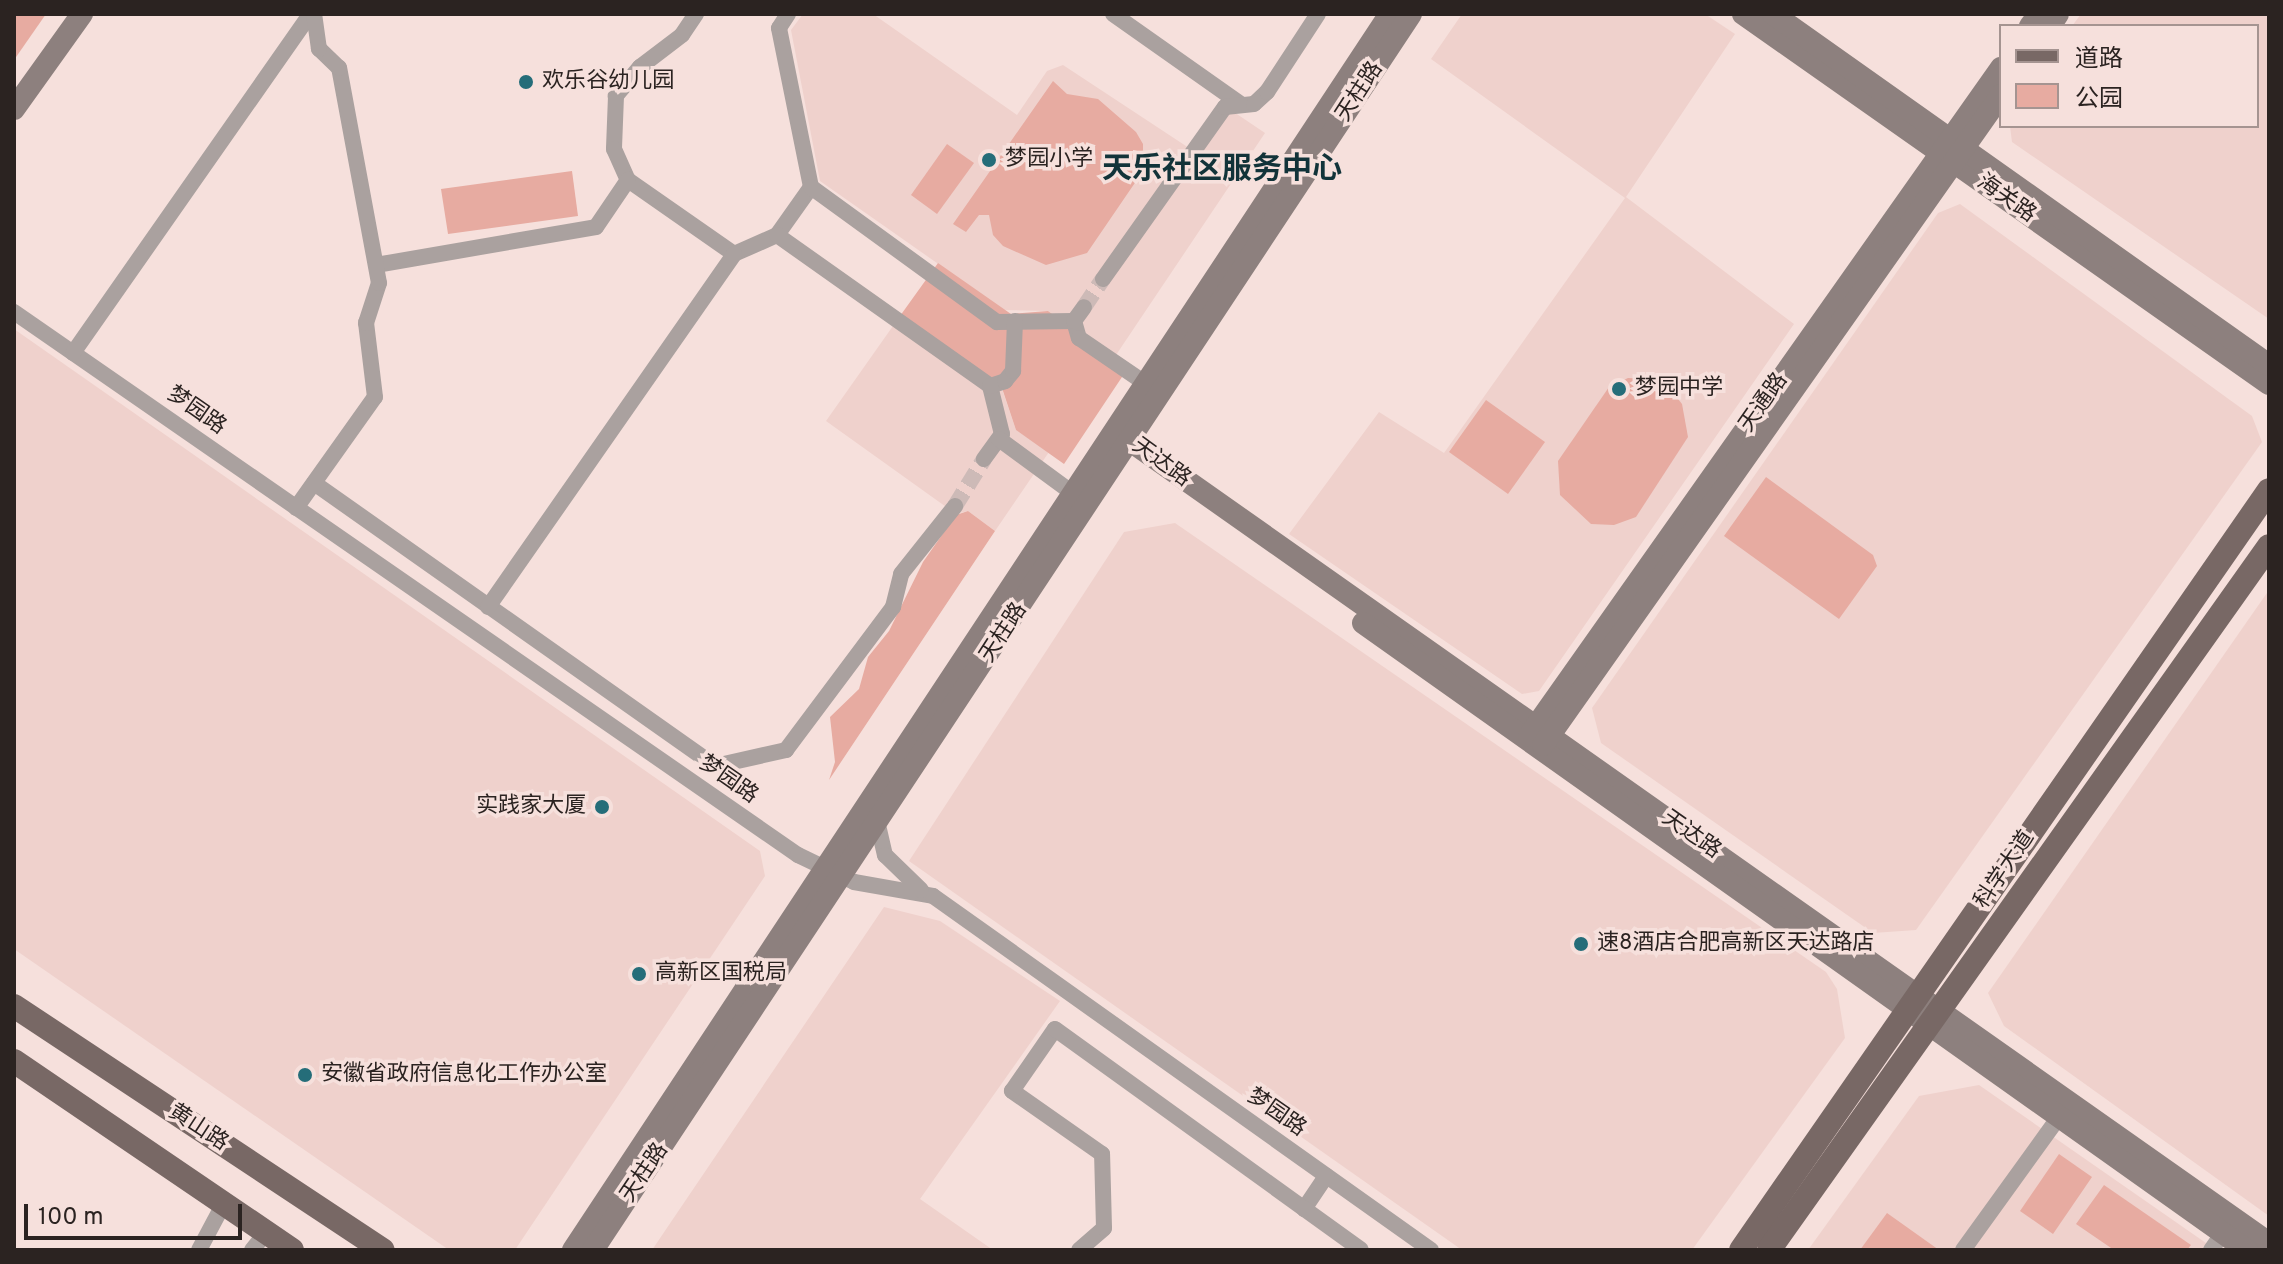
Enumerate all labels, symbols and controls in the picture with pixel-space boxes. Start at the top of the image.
legend [1999,24,2259,128]
text: 道路 [2075,45,2123,75]
street label: 天柱路 [1331,57,1389,127]
place label: 欢乐谷幼儿园 [542,69,674,95]
marker: 欢乐谷幼儿园 [517,73,535,91]
text: 公园 [2075,85,2123,115]
place label: 梦园小学 [1005,147,1093,173]
marker: 梦园小学 [980,151,998,169]
district label: 天乐社区服务中心 [1102,153,1342,189]
street label: 海关路 [1971,169,2041,229]
street label: 天通路 [1734,368,1794,438]
place label: 梦园中学 [1635,376,1723,402]
marker: 梦园中学 [1610,380,1628,398]
street label: 梦园路 [161,381,231,441]
street label: 天达路 [1127,433,1195,493]
street label: 天柱路 [975,598,1033,668]
street label: 梦园路 [693,750,763,810]
place label: 实践家大厦 [476,794,586,820]
marker: 实践家大厦 [593,798,611,816]
street label: 天达路 [1656,805,1726,865]
street label: 科学大道 [1969,826,2041,914]
place label: 速8酒店合肥高新区天达路店 [1597,931,1874,957]
marker: 速8酒店合肥高新区天达路店 [1572,935,1590,953]
place label: 高新区国税局 [655,961,787,987]
marker: 高新区国税局 [630,965,648,983]
place label: 安徽省政府信息化工作办公室 [321,1062,607,1088]
marker: 安徽省政府信息化工作办公室 [296,1066,314,1084]
street label: 梦园路 [1241,1083,1311,1143]
street label: 黄山路 [163,1099,233,1157]
street label: 天柱路 [616,1138,674,1208]
scale bar [28,1188,246,1238]
text: 100 m [38,1203,104,1233]

